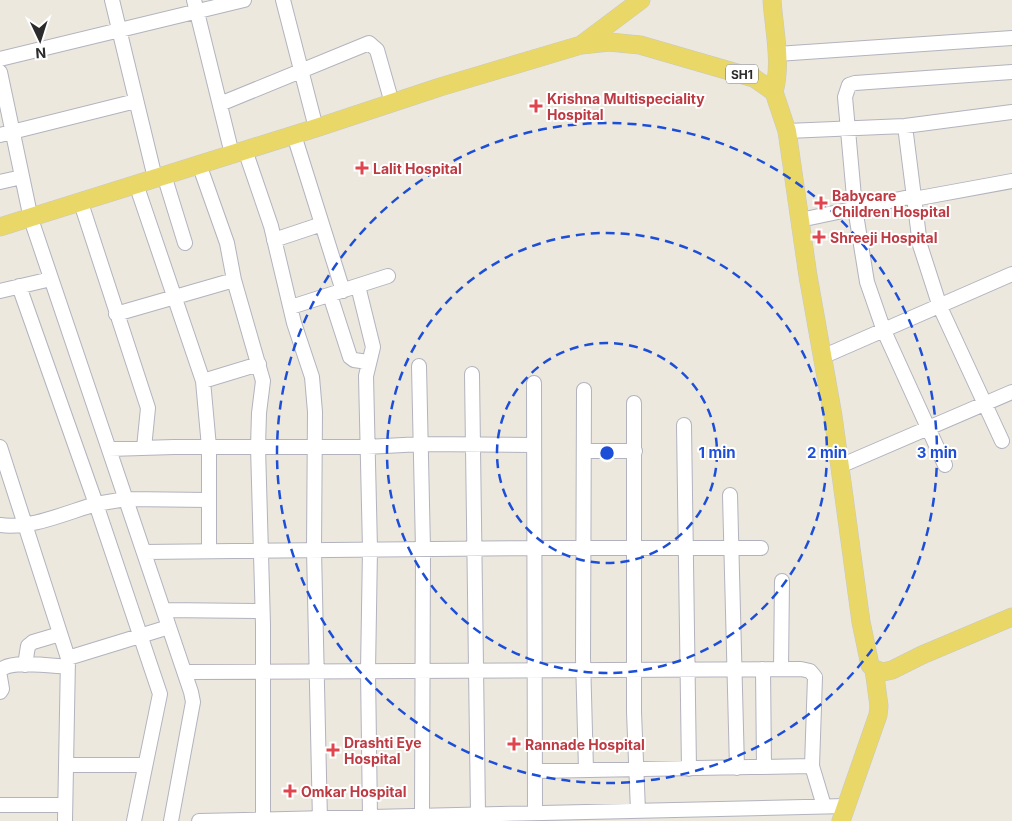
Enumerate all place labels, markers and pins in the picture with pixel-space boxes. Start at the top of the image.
place label: Krishna Multispeciality Hospital [547,90,705,123]
marker: Krishna Multispeciality Hospital [529,99,543,113]
place label: Lalit Hospital [373,160,462,177]
marker: Lalit Hospital [355,161,369,175]
place label: Babycare Children Hospital [832,187,950,220]
marker: Babycare Children Hospital [814,196,828,210]
place label: Shreeji Hospital [830,229,937,246]
marker: Shreeji Hospital [812,230,826,244]
centre of rings [598,444,616,462]
place label: Drashti Eye Hospital [344,734,422,767]
place label: Rannade Hospital [525,736,645,753]
marker: Rannade Hospital [507,737,521,751]
marker: Drashti Eye Hospital [326,743,340,757]
place label: Omkar Hospital [301,783,406,800]
marker: Omkar Hospital [283,784,297,798]

